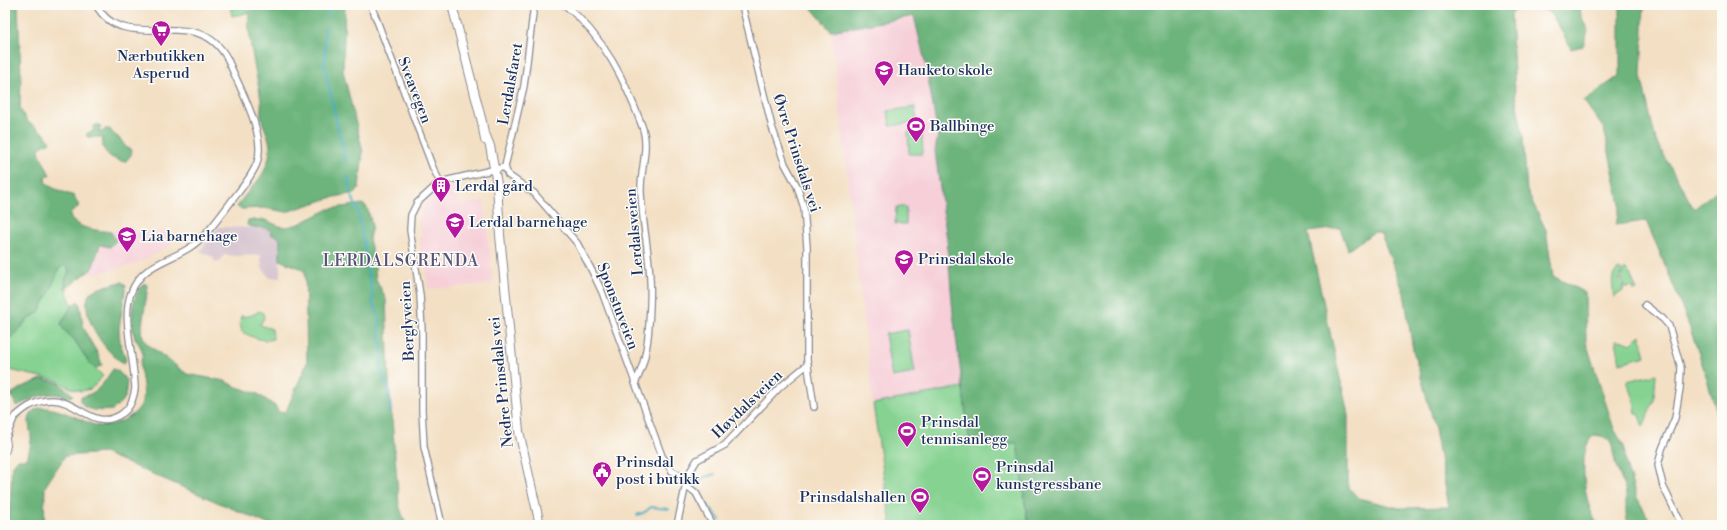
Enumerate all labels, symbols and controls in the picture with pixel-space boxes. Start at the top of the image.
supermarket icon: Nærbutikken Asperud [150,19,172,47]
street label: Lerdalsfaret [494,41,527,127]
place label: Nærbutikken Asperud [117,47,205,83]
street label: Sveavegen [393,54,436,126]
school or university icon: Hauketo skole [873,59,895,87]
place label: Hauketo skole [898,61,993,80]
street label: Øvre Prinsdals vei [768,92,825,215]
sports icon: Ballbinge [905,115,927,143]
place label: Ballbinge [929,117,995,136]
building icon: Lerdal gård [430,175,452,203]
place label: Lerdal gård [455,177,533,196]
street label: Lerdalsveien [621,187,648,276]
school or university icon: Lerdal barnehage [444,211,466,239]
place label: Lerdal barnehage [469,213,588,232]
school or university icon: Lia barnehage [116,225,138,253]
place label: Lia barnehage [141,227,238,246]
school or university icon: Prinsdal skole [893,248,915,276]
place label: Prinsdal skole [918,250,1014,269]
district label: LERDALSGRENDA [323,251,479,271]
street label: Sponstuveien [592,260,643,352]
street label: Berglyveien [396,280,419,363]
street label: Nedre Prinsdals vei [485,315,518,448]
street label: Høydalsveien [708,366,787,443]
place label: Prinsdal tennisanlegg [921,413,1007,449]
sports icon: Prinsdal tennisanlegg [896,420,918,448]
place label: Prinsdal post i butikk [616,453,700,489]
place label: Prinsdal kunstgressbane [996,458,1102,494]
public building icon: Prinsdal post i butikk [591,460,613,488]
sports icon: Prinsdal kunstgressbane [971,465,993,493]
sports icon: Prinsdalshallen [909,486,931,514]
place label: Prinsdalshallen [799,488,906,507]

